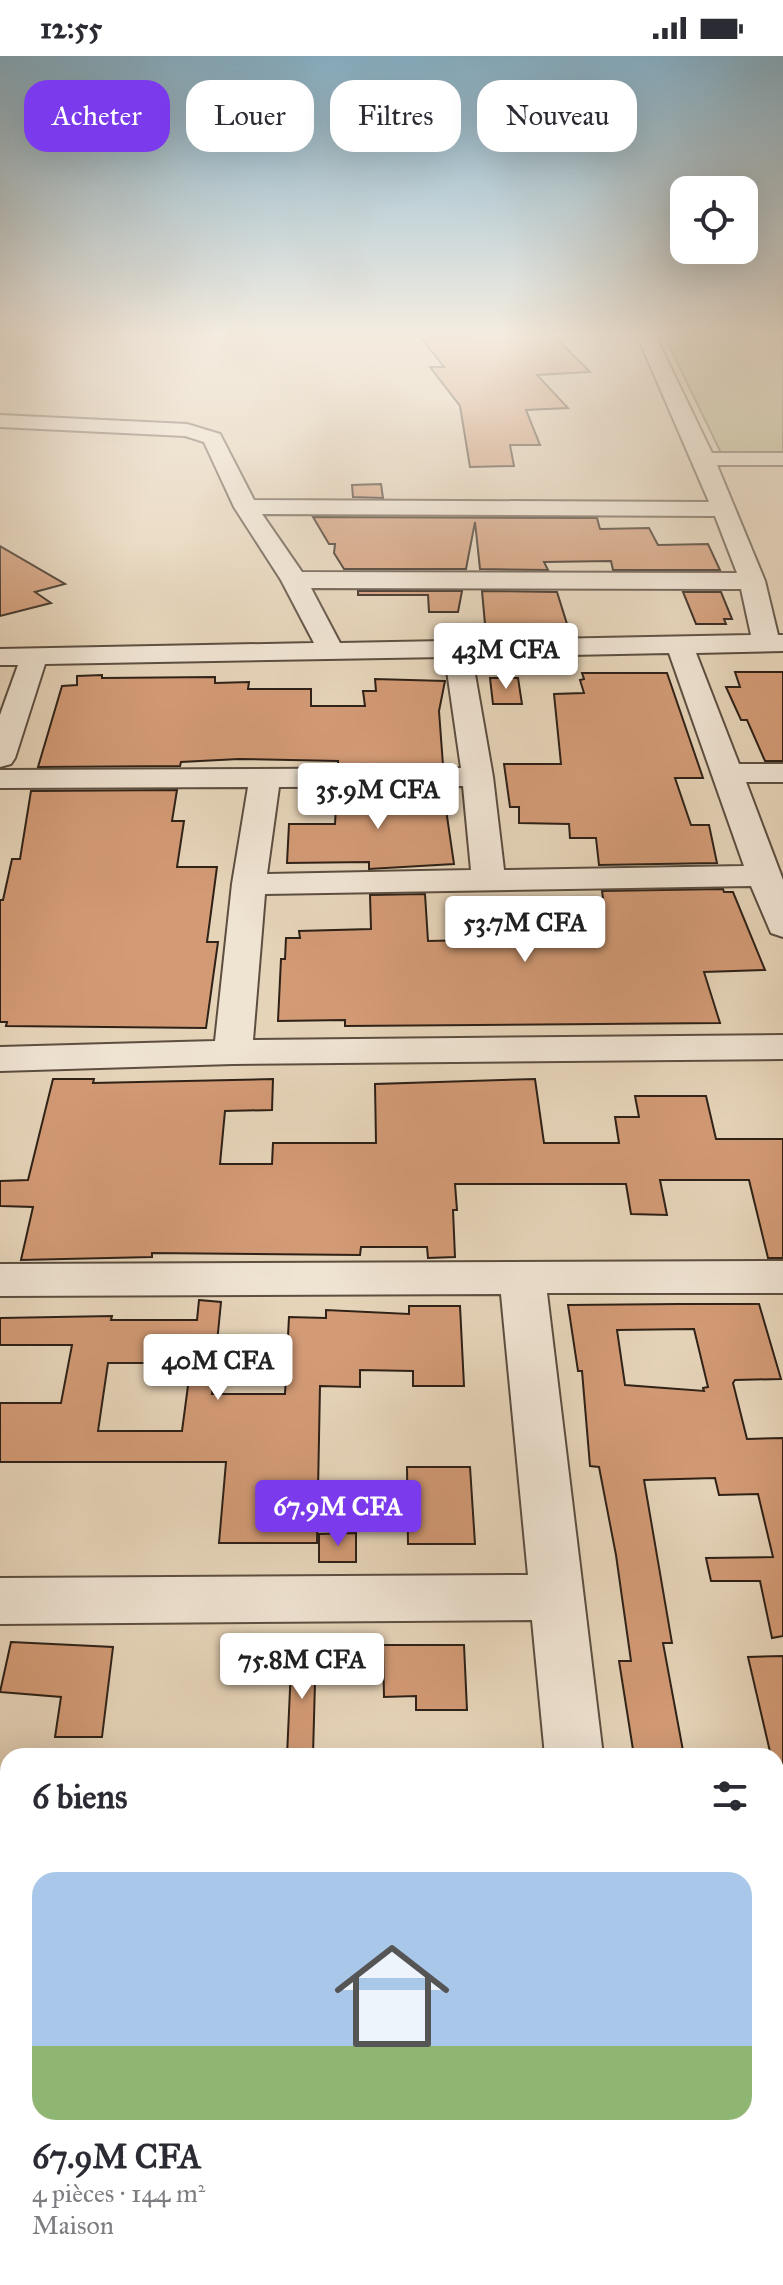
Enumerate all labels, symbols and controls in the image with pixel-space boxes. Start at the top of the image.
text: 12:55 [40,10,102,46]
chip: Acheter [24,80,170,152]
chip: Louer [186,80,314,152]
chip: Filtres [330,80,461,152]
chip: Nouveau [477,80,637,152]
map controls [670,176,758,264]
button: locate [670,176,758,264]
pin: 43M CFA [432,623,580,691]
text: 43M CFA [452,633,560,665]
pin: 35.9M CFA [286,763,470,831]
text: 35.9M CFA [316,773,440,805]
pin: 53.7M CFA [433,896,617,964]
text: 53.7M CFA [463,906,587,938]
pin: 40M CFA [144,1334,292,1402]
text: 40M CFA [162,1344,274,1376]
pin: 67.9M CFA [246,1480,430,1548]
text: 67.9M CFA [273,1490,403,1522]
pin: 75.8M CFA [210,1633,394,1701]
text: 75.8M CFA [238,1643,366,1675]
icon: filters [708,1774,752,1818]
text: 6 biens [32,1776,127,1817]
icon: home [320,1924,464,2068]
text: 67.9M CFA [32,2136,201,2177]
text: 4 pièces · 144 m² [32,2177,205,2209]
text: Maison [32,2209,114,2241]

